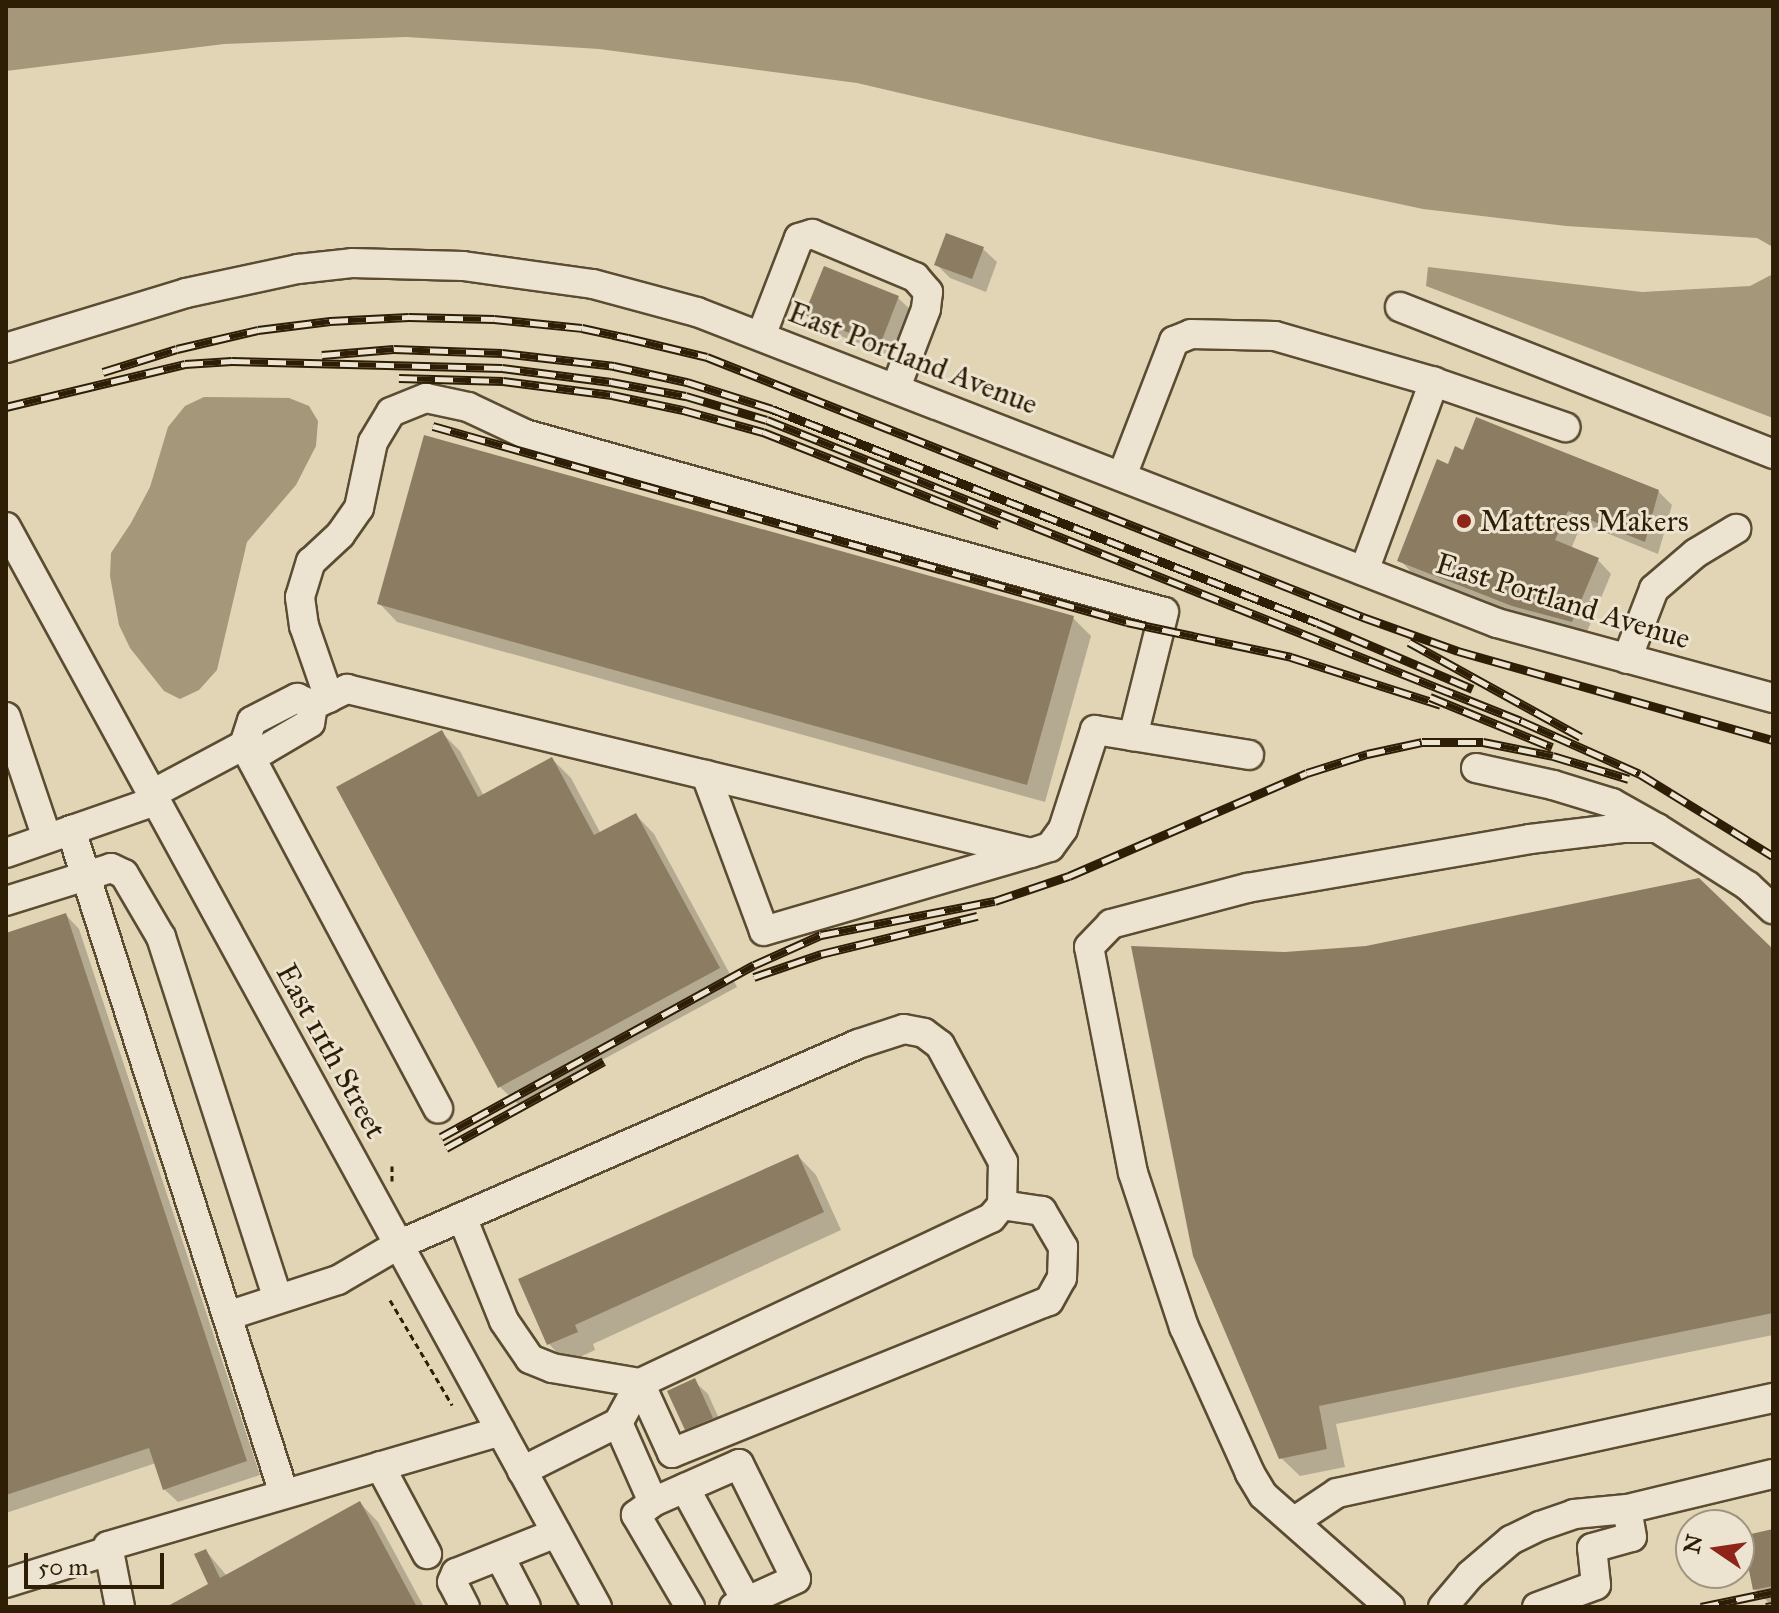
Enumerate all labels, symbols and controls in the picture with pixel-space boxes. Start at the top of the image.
street label: East Portland Avenue [783,294,1043,422]
place label: Mattress Makers [1480,503,1689,539]
marker: Mattress Makers [1455,512,1473,530]
street label: East Portland Avenue [1431,545,1695,657]
street label: East 11th Street [268,957,394,1145]
north arrow [1675,1509,1755,1589]
text: N [1678,1532,1708,1556]
scale bar [28,1537,168,1587]
text: 50 m [38,1552,88,1582]

